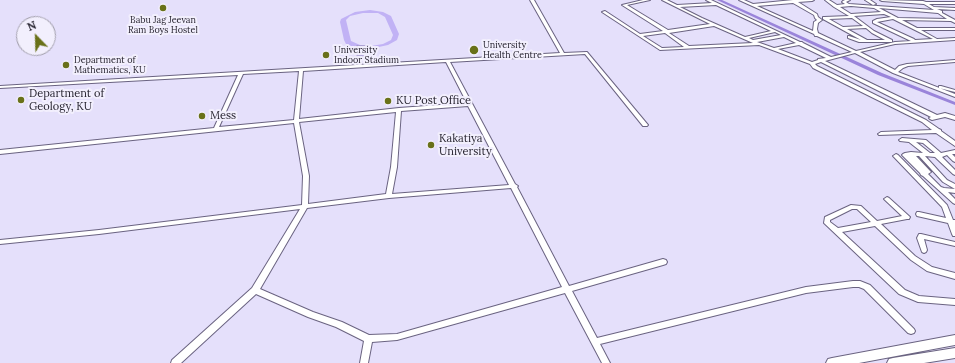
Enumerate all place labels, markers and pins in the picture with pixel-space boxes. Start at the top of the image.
marker: Babu Jag Jeevan Ram Boys Hostel [158,3,168,13]
place label: Babu Jag Jeevan Ram Boys Hostel [128,15,198,36]
place label: University Health Centre [483,40,542,61]
marker: University Health Centre [468,44,480,56]
place label: University Indoor Stadium [334,45,399,66]
marker: University Indoor Stadium [321,50,331,60]
place label: Department of Mathematics, KU [74,55,146,76]
marker: Department of Mathematics, KU [61,60,71,70]
place label: Department of Geology, KU [29,87,104,113]
place label: KU Post Office [396,94,471,108]
marker: Department of Geology, KU [16,95,26,105]
marker: KU Post Office [383,96,393,106]
place label: Mess [210,109,236,123]
marker: Mess [197,111,207,121]
place label: Kakatiya University [439,132,492,158]
marker: Kakatiya University [426,140,436,150]

